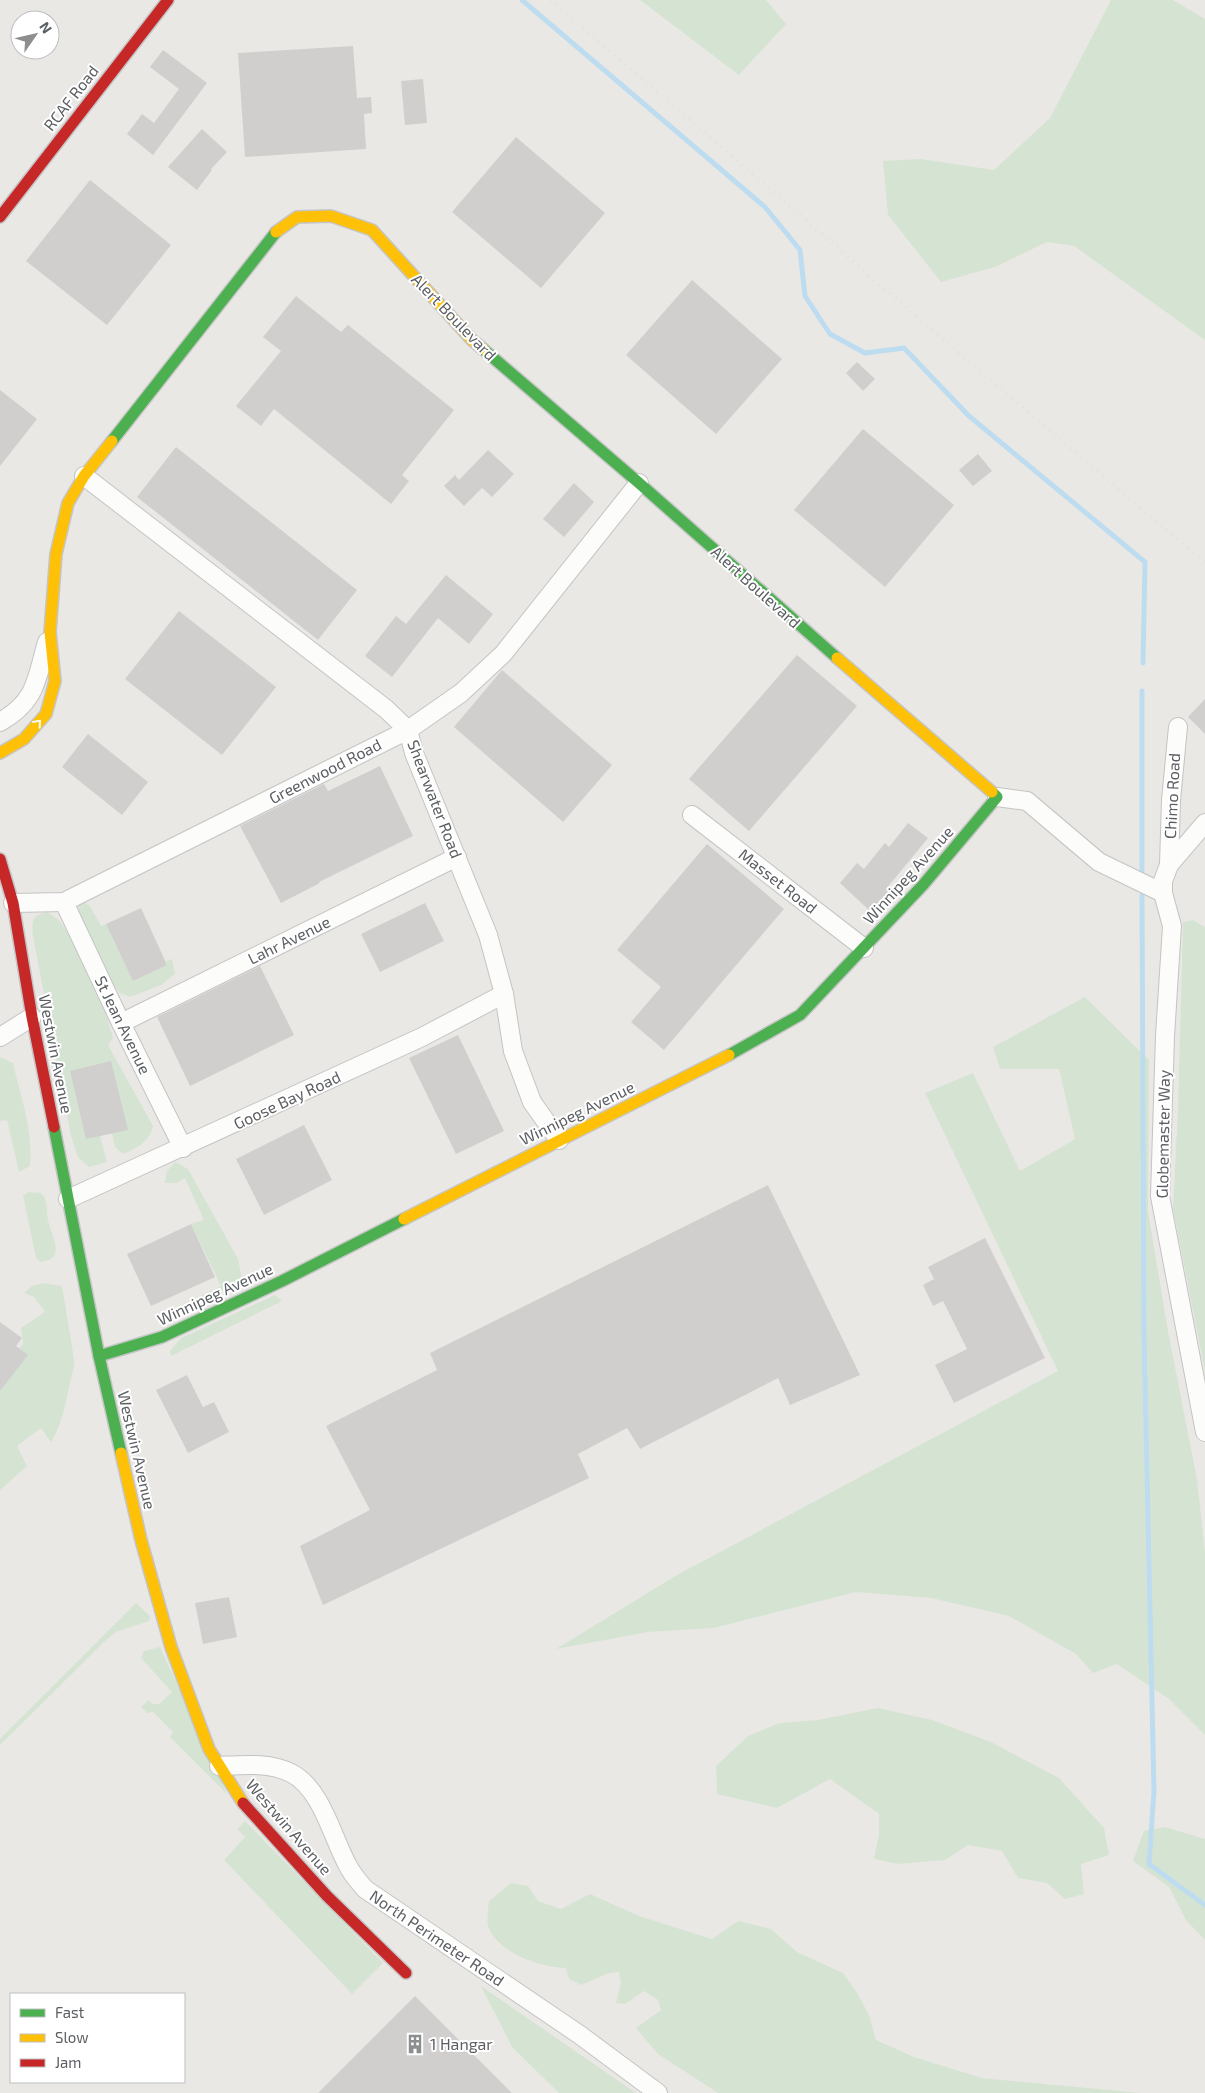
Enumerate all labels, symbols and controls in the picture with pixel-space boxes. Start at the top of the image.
north arrow [10,10,60,60]
text: N [36,19,56,36]
street label: RCAF Road [39,61,102,134]
street label: Alert Boulevard [408,269,501,364]
street label: Alert Boulevard [708,542,805,632]
one-way arrow [32,720,41,729]
street label: Greenwood Road [265,734,384,807]
street label: Shearwater Road [404,737,467,861]
street label: Chimo Road [1160,753,1183,839]
street label: Winnipeg Avenue [859,822,957,928]
street label: Masset Road [735,844,821,917]
street label: Lahr Avenue [245,911,333,968]
street label: St Jean Avenue [91,972,155,1077]
street label: Westwin Avenue [36,993,77,1115]
street label: Goose Bay Road [230,1066,343,1133]
street label: Globemaster Way [1152,1069,1173,1199]
street label: Winnipeg Avenue [516,1077,637,1149]
street label: Winnipeg Avenue [154,1258,276,1329]
street label: Westwin Avenue [115,1389,160,1511]
street label: Westwin Avenue [243,1775,336,1879]
street label: North Perimeter Road [367,1886,508,1990]
legend [10,1993,185,2083]
text: Fast [55,2003,85,2021]
text: Slow [55,2028,89,2046]
building icon: 1 Hangar [404,2033,426,2055]
place label: 1 Hangar [430,2034,493,2053]
text: Jam [55,2053,81,2071]

